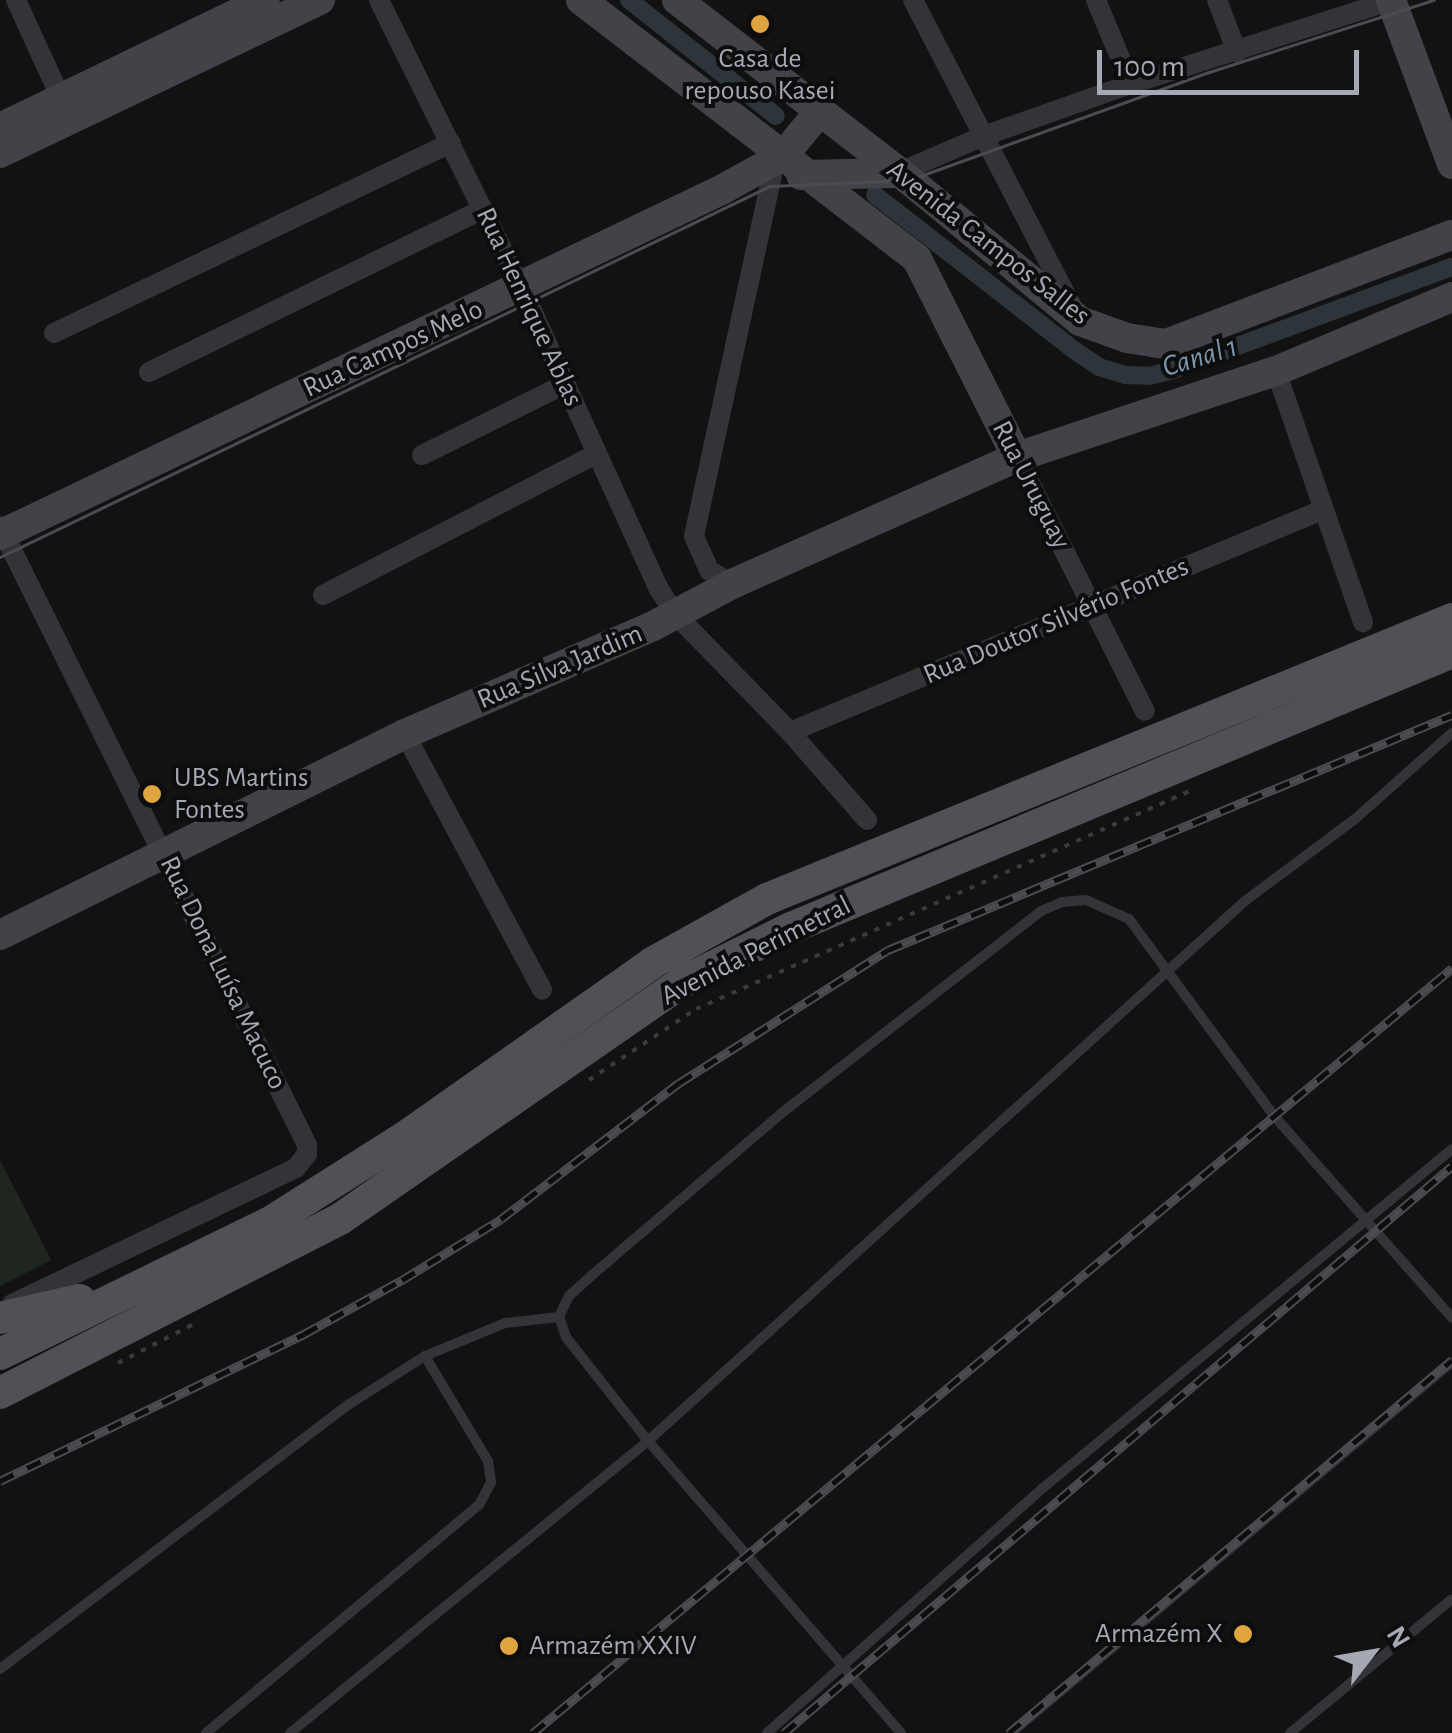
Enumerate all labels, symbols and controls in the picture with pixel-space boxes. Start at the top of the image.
marker: Casa de repouso Kasei [747,11,773,37]
scale bar [1102,30,1364,92]
place label: Casa de repouso Kasei [685,42,835,108]
text: 100 m [1114,52,1185,82]
street label: Avenida Campos Salles [880,153,1096,333]
street label: Rua Henrique Ablas [468,202,590,412]
street label: Rua Campos Melo [298,293,488,405]
water label: Canal 1 [1158,329,1242,385]
street label: Rua Uruguay [984,415,1078,555]
street label: Rua Doutor Silvério Fontes [918,550,1194,692]
street label: Rua Silva Jardim [472,617,648,717]
place label: UBS Martins Fontes [174,761,308,827]
marker: UBS Martins Fontes [139,781,165,807]
street label: Rua Dona Luísa Macuco [152,851,294,1095]
street label: Avenida Perimetral [656,889,856,1013]
north arrow [1322,1603,1422,1703]
place label: Armazém X [1095,1617,1223,1651]
text: N [1381,1622,1415,1653]
marker: Armazém X [1232,1623,1254,1645]
place label: Armazém XXIV [529,1629,696,1663]
marker: Armazém XXIV [498,1635,520,1657]

